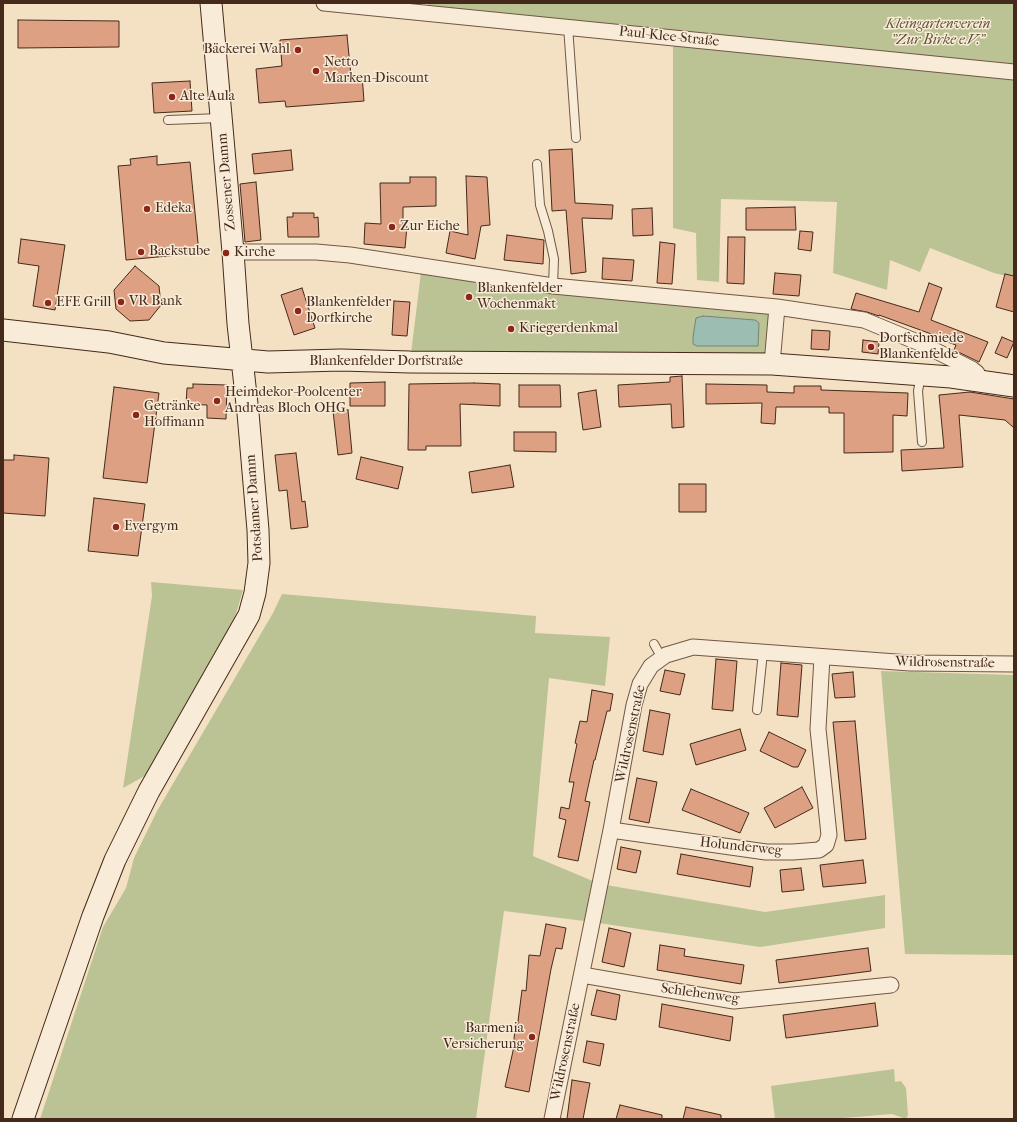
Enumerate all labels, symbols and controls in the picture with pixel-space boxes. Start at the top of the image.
park label: Kleingartenverein "Zur Birke e.V." [886,17,990,50]
street label: Paul-Klee-Straße [618,23,720,51]
place label: Bäckerei Wahl [203,42,290,58]
marker: Bäckerei Wahl [293,45,303,55]
place label: Netto Marken-Discount [324,55,429,88]
marker: Netto Marken-Discount [311,66,321,76]
place label: Alte Aula [180,89,235,105]
marker: Alte Aula [167,92,177,102]
street label: Zossener Damm [214,132,240,232]
place label: Edeka [155,201,192,217]
marker: Edeka [142,204,152,214]
place label: Zur Eiche [400,219,460,235]
marker: Zur Eiche [387,222,397,232]
place label: Backstube [149,244,210,260]
place label: Kirche [234,245,275,261]
marker: Backstube [136,247,146,257]
marker: Kirche [221,248,231,258]
place label: Blankenfelder Wochenmakt [477,281,562,314]
marker: Blankenfelder Wochenmakt [464,292,474,302]
place label: VR Bank [129,294,182,310]
place label: EFE Grill [56,295,111,311]
place label: Blankenfelder Dorfkirche [306,295,391,328]
marker: VR Bank [116,297,126,307]
marker: EFE Grill [43,298,53,308]
marker: Blankenfelder Dorfkirche [293,306,303,316]
place label: Kriegerdenkmal [519,321,618,337]
marker: Kriegerdenkmal [506,324,516,334]
place label: Dorfschmiede Blankenfelde [879,331,964,364]
marker: Dorfschmiede Blankenfelde [866,342,876,352]
street label: Blankenfelder Dorfstraße [309,354,463,370]
place label: Heimdekor-Poolcenter Andreas Bloch OHG [225,385,362,418]
marker: Heimdekor-Poolcenter Andreas Bloch OHG [212,396,222,406]
place label: Getränke Hoffmann [144,399,205,432]
marker: Getränke Hoffmann [131,410,141,420]
street label: Potsdamer Damm [243,454,267,562]
place label: Evergym [124,519,178,535]
marker: Evergym [111,522,121,532]
street label: Wildrosenstraße [895,654,995,672]
street label: Wildrosenstraße [612,684,650,784]
street label: Holunderweg [699,834,783,860]
street label: Schlehenweg [660,980,740,1008]
street label: Wildrosenstraße [547,1002,585,1102]
place label: Barmenia Versicherung [443,1021,524,1054]
marker: Barmenia Versicherung [527,1032,537,1042]

